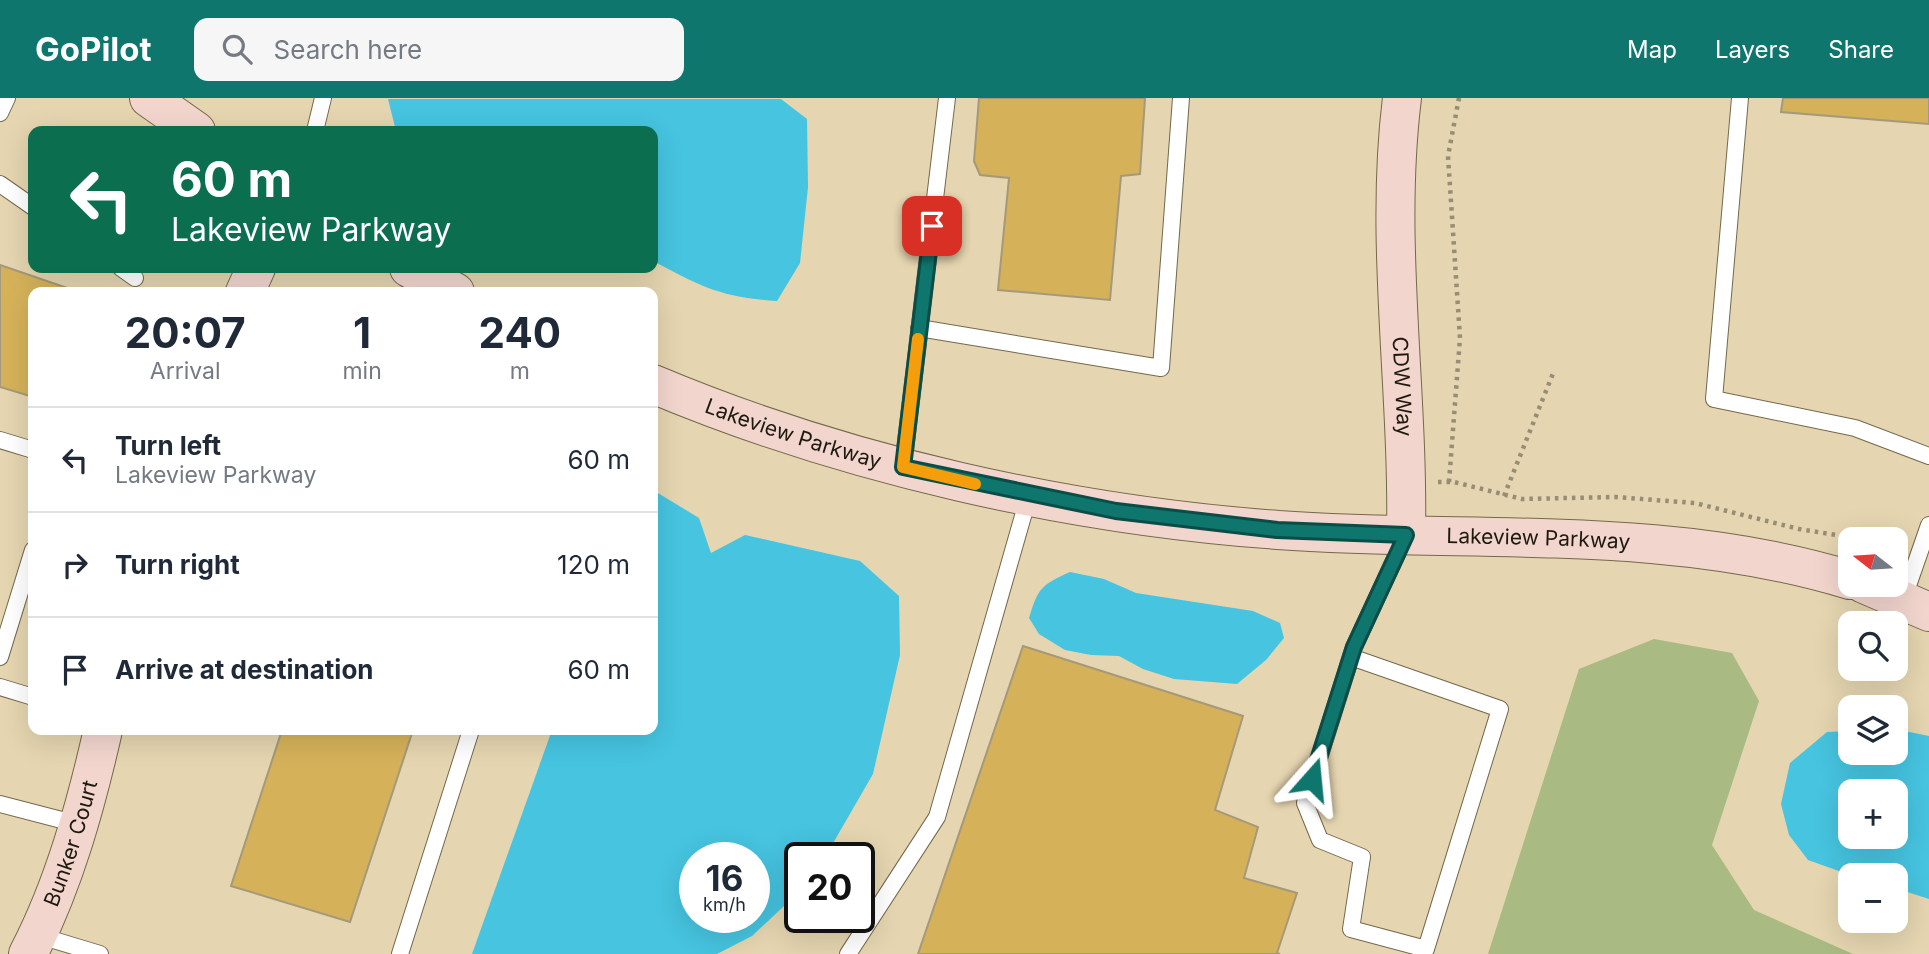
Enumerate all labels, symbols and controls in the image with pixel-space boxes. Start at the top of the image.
search box [194,18,684,81]
text: GoPilot [35,29,152,69]
icon: search [218,30,256,68]
text: Search here [274,34,422,65]
text: Map [1627,35,1677,64]
text: Layers [1715,35,1790,64]
text: Share [1828,35,1894,64]
text: 60 m [171,150,292,209]
icon: left [56,154,147,245]
pin [902,196,962,256]
icon: arrive [913,207,951,245]
text: Lakeview Parkway [171,210,451,249]
text: 20:07 [125,307,246,358]
text: 1 [353,307,371,358]
text: 240 [479,307,561,358]
street label: CDW Way [1387,336,1418,437]
text: Arrival [150,357,221,385]
text: min [342,357,382,385]
text: m [510,357,530,385]
street label: Lakeview Parkway [702,393,884,474]
text: Turn left [115,430,221,461]
icon: left [56,441,94,479]
text: 60 m [567,444,630,475]
text: Lakeview Parkway [115,461,316,489]
street label: Lakeview Parkway [1446,523,1631,554]
north arrow [1838,527,1908,597]
map controls [1838,527,1908,933]
icon: right [56,546,94,584]
text: Turn right [115,549,240,580]
text: 120 m [557,549,630,580]
button: search [1838,611,1908,681]
icon: arrive [56,651,94,689]
text: Arrive at destination [115,654,374,685]
text: 60 m [567,654,630,685]
button: layers [1838,695,1908,765]
position arrow [1275,742,1349,816]
street label: Bunker Court [38,777,102,910]
button: + [1838,779,1908,849]
speed limit sign: 20 [784,842,875,933]
text: 16 [706,857,743,899]
button: − [1838,863,1908,933]
text: km/h [703,894,746,915]

